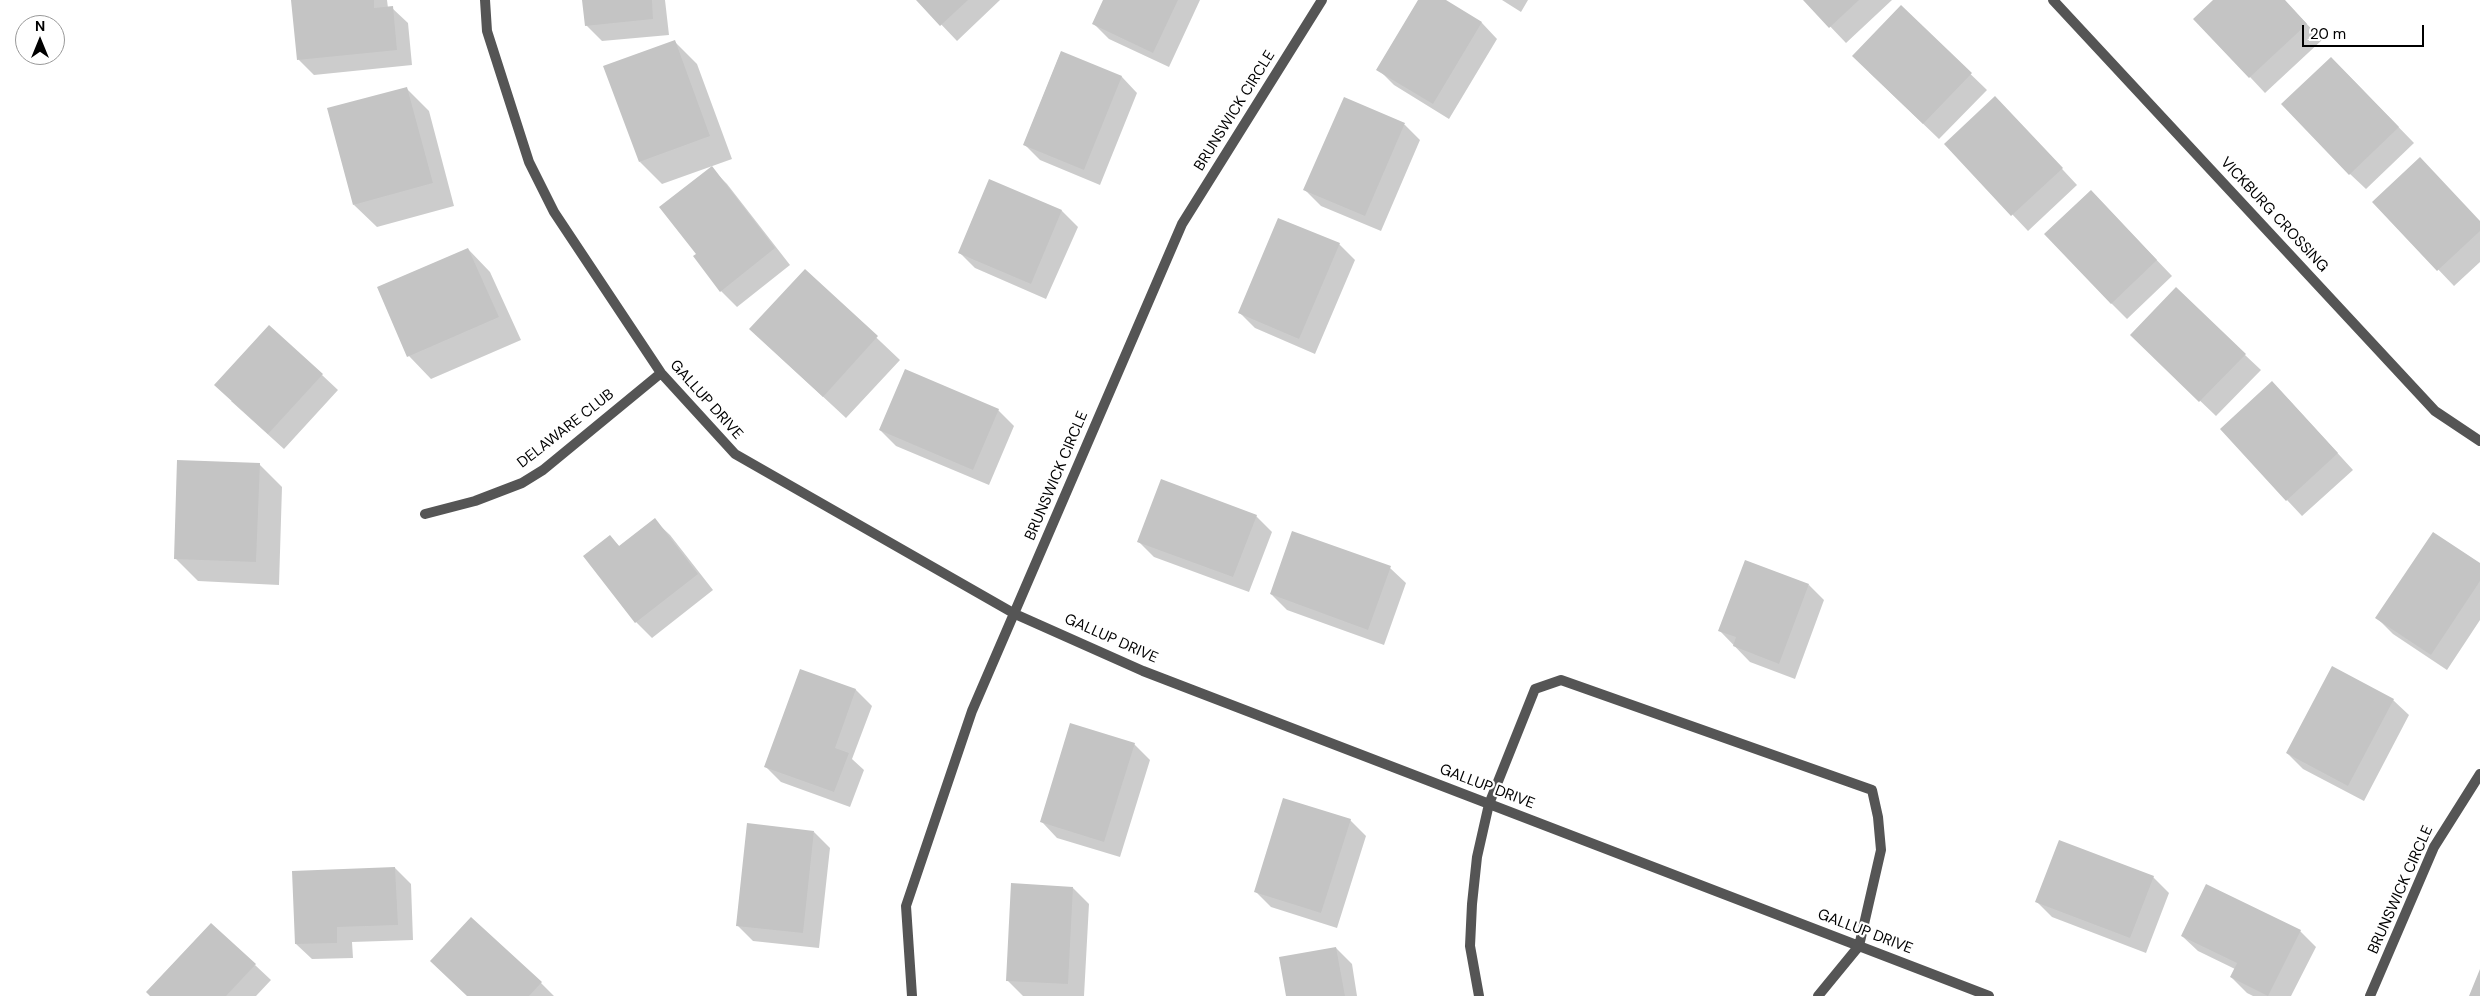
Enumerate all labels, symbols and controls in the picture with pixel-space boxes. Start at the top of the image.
north arrow [15,15,65,65]
scale bar [2305,15,2428,47]
text: N [35,17,45,35]
text: 20 m [2310,24,2346,44]
street label: BRUNSWICK CIRCLE [1191,48,1279,174]
street label: VICKBURG CROSSING [2216,154,2332,276]
street label: GALLUP DRIVE [666,357,746,443]
street label: DELAWARE CLUB [514,386,618,472]
street label: BRUNSWICK CIRCLE [1022,409,1092,543]
street label: GALLUP DRIVE [1061,610,1161,668]
street label: GALLUP DRIVE [1437,761,1537,813]
street label: BRUNSWICK CIRCLE [2365,823,2437,957]
street label: GALLUP DRIVE [1815,906,1915,958]

